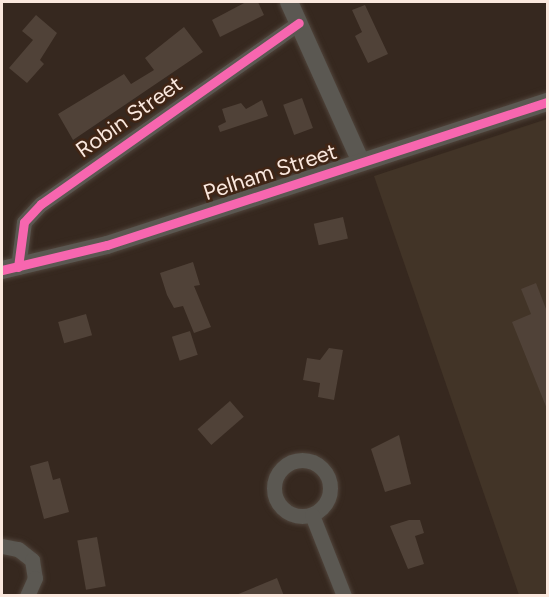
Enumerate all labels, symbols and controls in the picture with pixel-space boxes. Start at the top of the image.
street label: Robin Street [71,71,187,163]
street label: Pelham Street [200,138,340,206]

